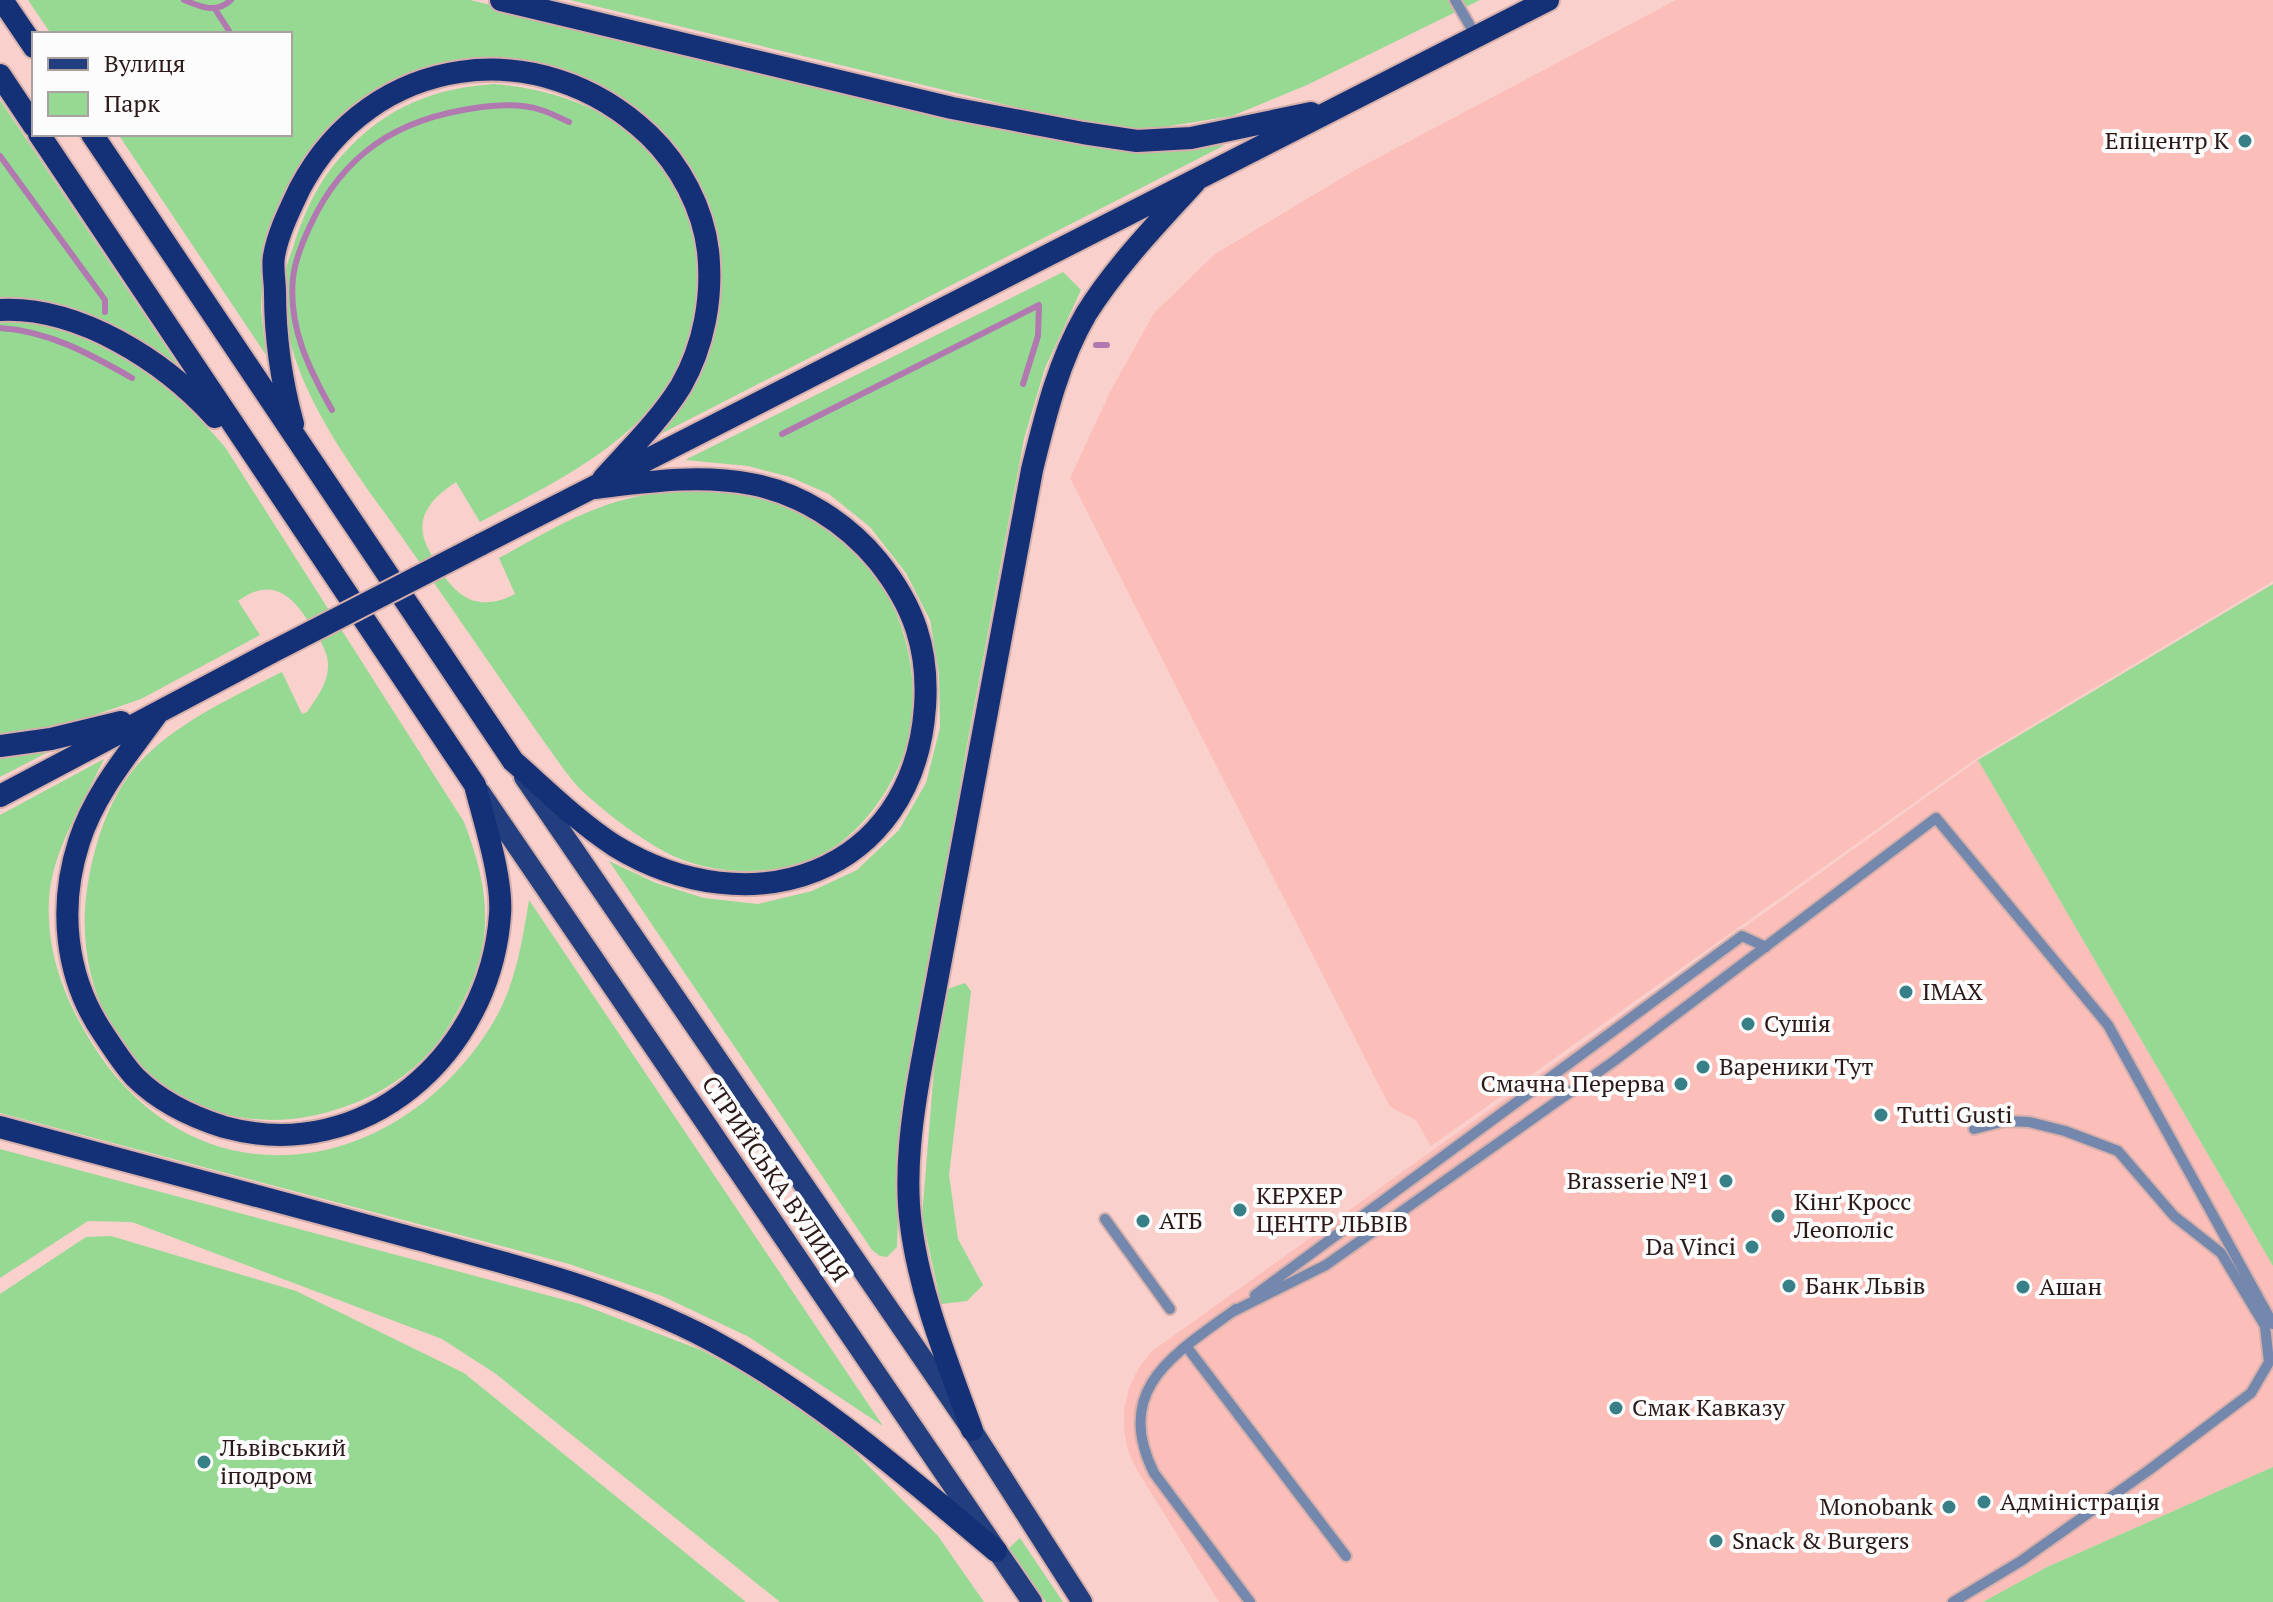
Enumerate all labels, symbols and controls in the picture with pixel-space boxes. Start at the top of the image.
legend [32,32,292,136]
text: Вулиця [104,47,186,79]
text: Парк [104,87,160,119]
place label: Епіцентр К [2105,124,2229,156]
marker: Епіцентр К [2236,132,2254,150]
place label: IMAX [1922,975,1983,1007]
marker: IMAX [1897,983,1915,1001]
place label: Сушія [1764,1007,1831,1039]
marker: Сушія [1739,1015,1757,1033]
place label: Вареники Тут [1719,1050,1873,1082]
marker: Вареники Тут [1694,1058,1712,1076]
place label: Смачна Перерва [1480,1067,1665,1099]
street label: СТРИЙСЬКА ВУЛИЦЯ [695,1069,857,1288]
marker: Смачна Перерва [1672,1075,1690,1093]
place label: Tutti Gusti [1897,1098,2013,1130]
marker: Tutti Gusti [1872,1106,1890,1124]
place label: Brasserie №1 [1567,1164,1710,1196]
marker: Brasserie №1 [1717,1172,1735,1190]
place label: КЕРХЕР ЦЕНТР ЛЬВІВ [1256,1179,1408,1239]
place label: Кінґ Кросс Леополіс [1793,1185,1911,1245]
marker: КЕРХЕР ЦЕНТР ЛЬВІВ [1231,1201,1249,1219]
place label: АТБ [1159,1204,1203,1236]
marker: Кінґ Кросс Леополіс [1769,1207,1787,1225]
marker: АТБ [1134,1212,1152,1230]
place label: Da Vinci [1645,1230,1736,1262]
marker: Da Vinci [1743,1238,1761,1256]
place label: Банк Львів [1805,1269,1925,1301]
place label: Ашан [2039,1270,2102,1302]
marker: Банк Львів [1780,1277,1798,1295]
marker: Ашан [2014,1278,2032,1296]
place label: Смак Кавказу [1632,1391,1786,1423]
marker: Смак Кавказу [1607,1399,1625,1417]
place label: Львівський іподром [219,1431,346,1491]
marker: Львівський іподром [195,1453,213,1471]
place label: Адміністрація [2000,1485,2160,1517]
place label: Monobank [1820,1490,1934,1522]
marker: Адміністрація [1975,1493,1993,1511]
marker: Monobank [1940,1498,1958,1516]
place label: Snack & Burgers [1732,1524,1909,1556]
marker: Snack & Burgers [1707,1532,1725,1550]

